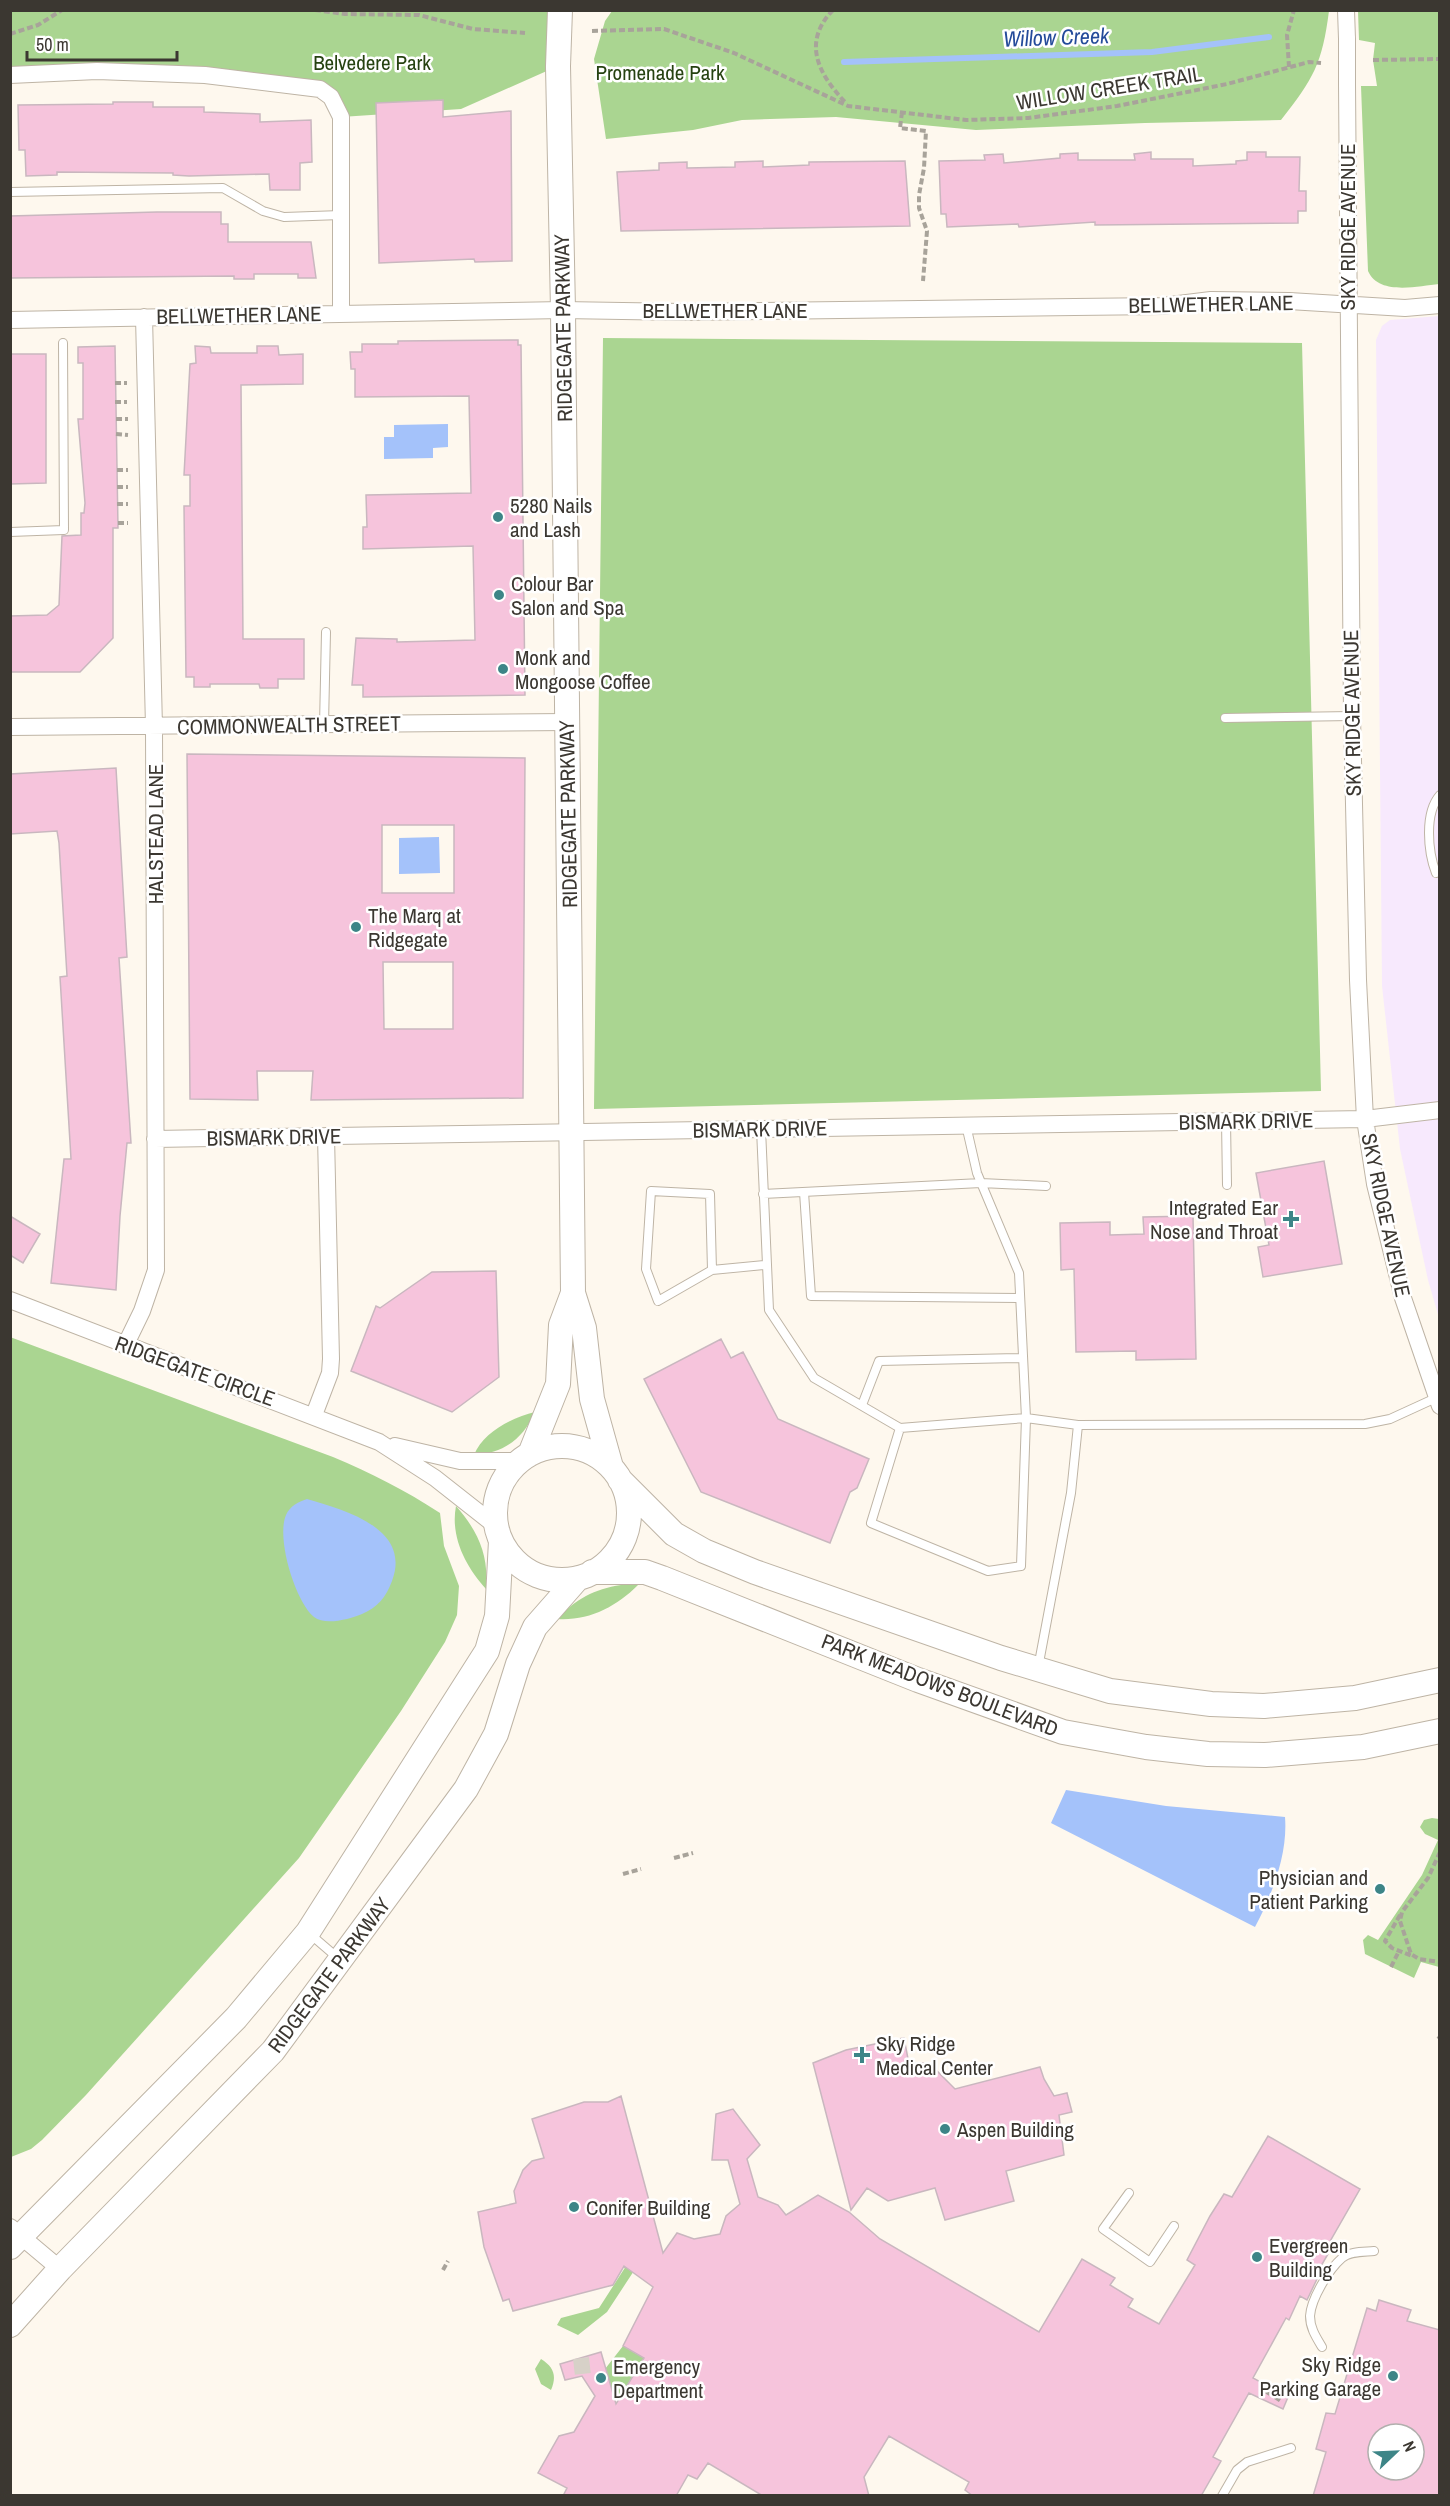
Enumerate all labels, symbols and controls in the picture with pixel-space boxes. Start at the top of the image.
water label: Willow Creek [1003,20,1110,54]
scale bar [27,24,177,62]
text: 50 m [36,32,69,57]
park label: Belvedere Park [313,48,431,77]
park label: Promenade Park [595,58,725,87]
street label: WILLOW CREEK TRAIL [1014,59,1204,117]
street label: SKY RIDGE AVENUE [1333,144,1362,310]
street label: RIDGEGATE PARKWAY [547,233,579,422]
street label: BELLWETHER LANE [1128,288,1294,320]
street label: BELLWETHER LANE [642,296,808,325]
street label: BELLWETHER LANE [156,299,322,331]
place label: 5280 Nails and Lash [510,491,592,544]
marker: 5280 Nails and Lash [491,510,505,524]
place label: Colour Bar Salon and Spa [511,569,624,622]
marker: Colour Bar Salon and Spa [492,588,506,602]
street label: SKY RIDGE AVENUE [1336,629,1368,797]
place label: Monk and Mongoose Coffee [515,643,651,696]
marker: Monk and Mongoose Coffee [496,662,510,676]
street label: COMMONWEALTH STREET [177,709,401,741]
street label: RIDGEGATE PARKWAY [552,719,584,908]
street label: HALSTEAD LANE [141,764,170,904]
place label: The Marq at Ridgegate [368,901,461,954]
marker: The Marq at Ridgegate [349,920,363,934]
street label: BISMARK DRIVE [1178,1105,1314,1137]
street label: BISMARK DRIVE [692,1113,828,1145]
street label: BISMARK DRIVE [206,1121,342,1153]
street label: SKY RIDGE AVENUE [1354,1130,1418,1300]
place label: Integrated Ear Nose and Throat [1150,1193,1278,1246]
marker: Integrated Ear Nose and Throat [1282,1210,1300,1228]
street label: RIDGEGATE CIRCLE [111,1329,279,1413]
street label: PARK MEADOWS BOULEVARD [818,1626,1062,1744]
place label: Physician and Patient Parking [1249,1863,1368,1916]
marker: Physician and Patient Parking [1373,1882,1387,1896]
street label: RIDGEGATE PARKWAY [261,1891,397,2059]
place label: Sky Ridge Medical Center [876,2029,993,2082]
marker: Sky Ridge Medical Center [853,2046,871,2064]
place label: Aspen Building [956,2115,1074,2144]
marker: Aspen Building [938,2122,952,2136]
place label: Conifer Building [586,2193,711,2222]
marker: Conifer Building [567,2200,581,2214]
place label: Evergreen Building [1269,2231,1348,2284]
marker: Evergreen Building [1250,2250,1264,2264]
place label: Sky Ridge Parking Garage [1259,2350,1381,2403]
place label: Emergency Department [613,2352,703,2405]
marker: Sky Ridge Parking Garage [1386,2369,1400,2383]
marker: Emergency Department [594,2371,608,2385]
north arrow [1366,2422,1426,2482]
text: N [1398,2437,1422,2455]

